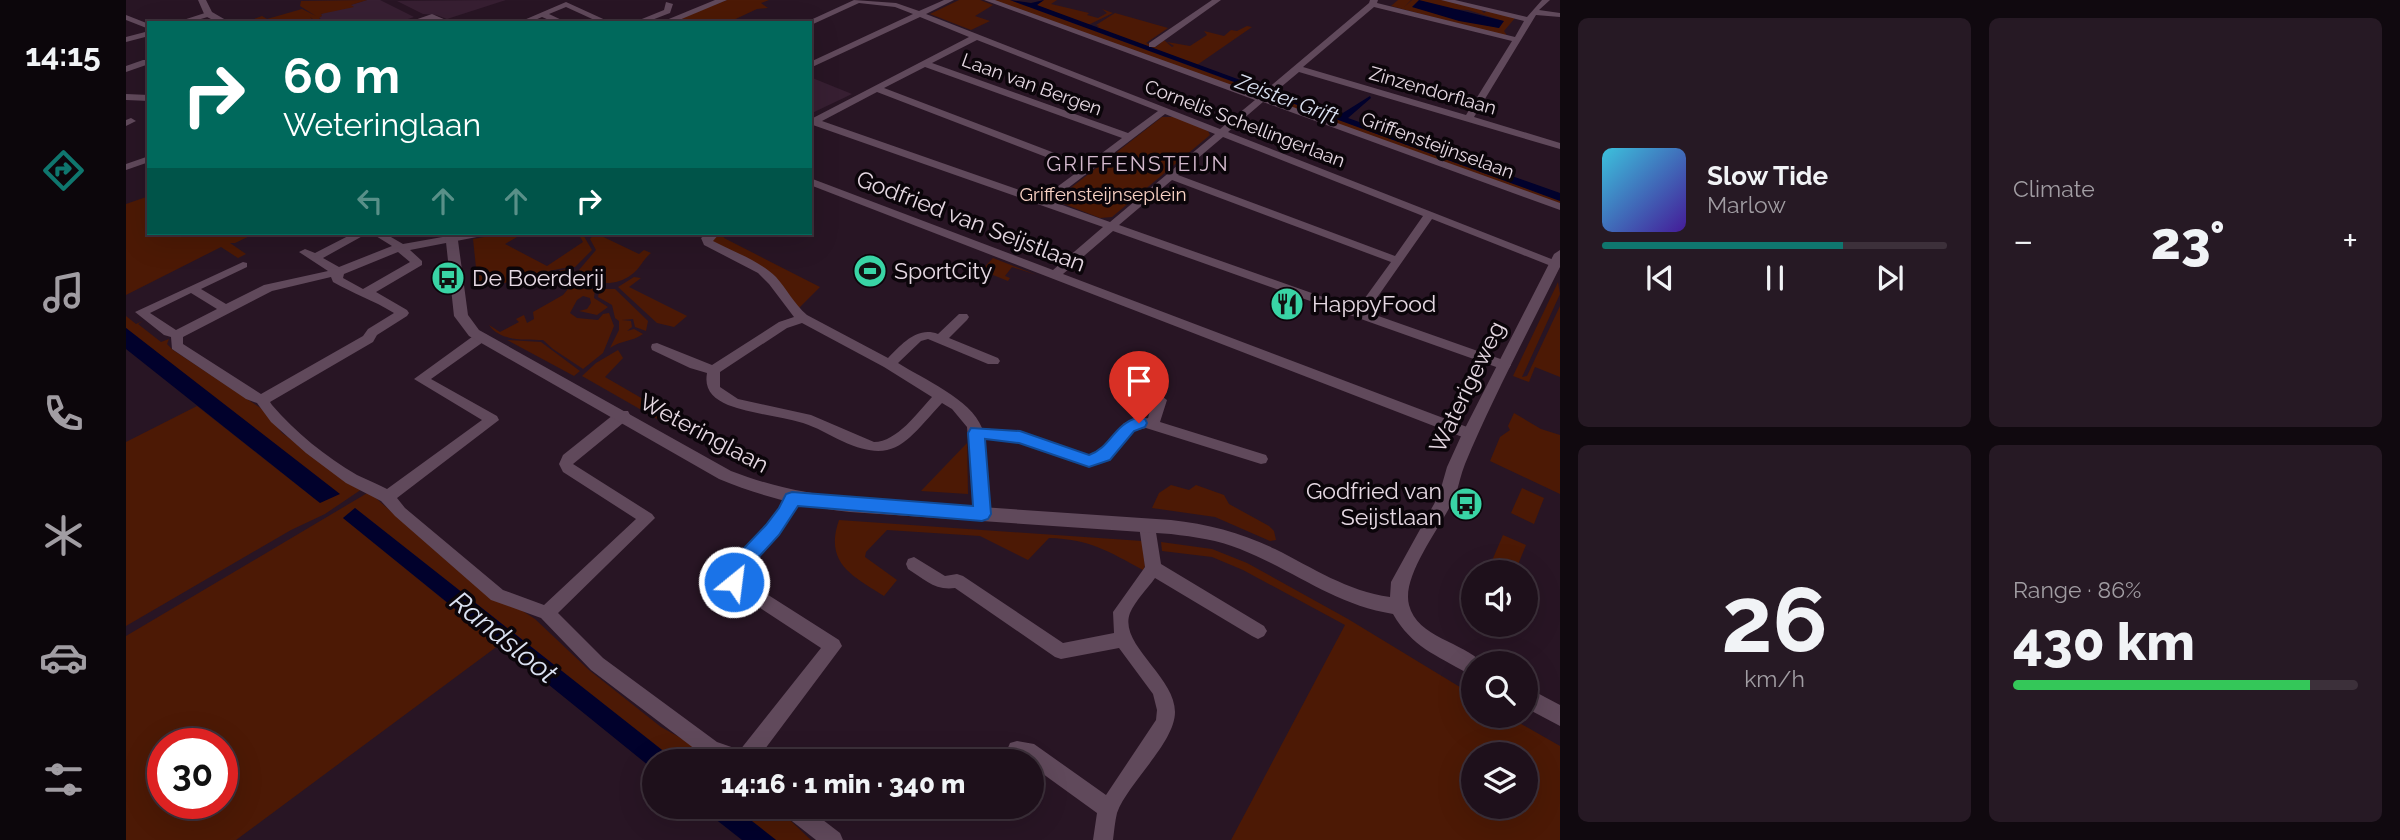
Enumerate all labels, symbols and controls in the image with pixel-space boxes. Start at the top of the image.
text: 14:15 [25,36,101,73]
text: 60 m [283,47,400,104]
street label: Laan van Bergen [959,48,1105,120]
icon: right [168,49,259,140]
street label: Zinzendorflaan [1367,61,1499,119]
water label: Zeister Grift [1232,68,1342,129]
street label: Cornelis Schellingerlaan [1142,75,1348,171]
text: Weteringlaan [283,106,481,143]
street label: Griffensteijnselaan [1359,107,1517,183]
icon: directions [39,146,88,195]
district label: GRIFFENSTEIJN [1046,151,1230,176]
text: Slow Tide [1707,161,1828,191]
street label: Godfried van Seijstlaan [853,164,1090,277]
text: Climate [2013,175,2095,202]
icon: left [351,182,389,220]
icon: ahead [424,182,462,220]
icon: ahead [497,182,535,220]
icon: right [570,182,608,220]
park label: Griffensteijnseplein [1019,183,1187,205]
text: Marlow [1707,191,1786,218]
text: 23° [2151,210,2225,271]
text: − [2013,218,2033,263]
text: + [2342,218,2358,263]
sports icon: SportCity [851,252,889,290]
place label: SportCity [894,257,992,284]
bus stop icon: De Boerderij [429,259,467,297]
icon: previous [1641,259,1679,297]
icon: pause [1756,259,1794,297]
icon: next [1871,259,1909,297]
place label: De Boerderij [472,264,604,291]
icon: music [39,268,88,317]
restaurant icon: HappyFood [1268,285,1306,323]
place label: HappyFood [1312,290,1436,317]
street label: Waterigeweg [1423,317,1510,457]
pin [1109,351,1169,423]
icon: arrive [1120,362,1158,400]
street label: Weteringlaan [635,387,773,478]
icon: phone [39,389,88,438]
place label: Godfried van Seijstlaan [1306,477,1442,530]
bus stop icon: Godfried van Seijstlaan [1447,485,1485,523]
icon: climate [39,511,88,560]
position arrow [697,545,771,619]
map controls [1461,560,1538,819]
button: sound [1461,560,1538,637]
text: 26 [1721,566,1828,673]
text: Range · 86% [2013,576,2142,603]
water label: Randsloot [444,584,564,691]
text: 430 km [2013,611,2195,672]
icon: car [39,633,88,682]
button: search [1461,651,1538,728]
text: km/h [1744,665,1805,692]
speed limit sign: 30 [147,728,238,819]
button: layers [1461,742,1538,819]
icon: filters [39,755,88,804]
text: 14:16 · 1 min · 340 m [721,769,965,799]

